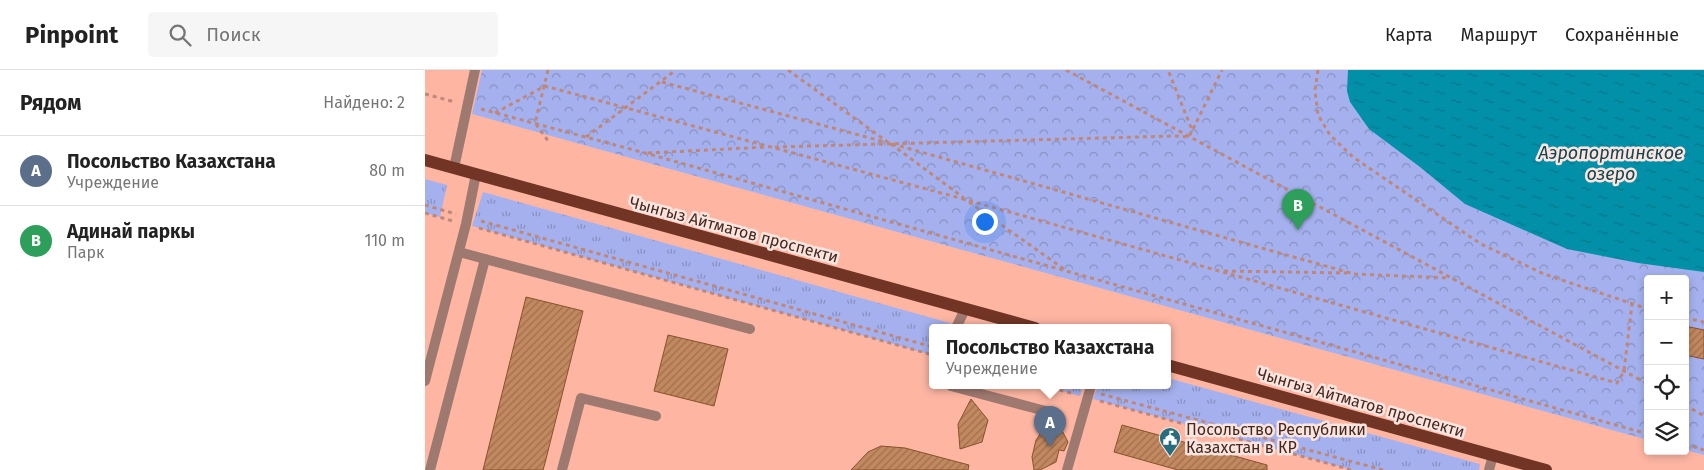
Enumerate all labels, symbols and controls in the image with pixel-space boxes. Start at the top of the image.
search box [148,12,498,57]
text: Pinpoint [25,21,118,49]
icon: search [166,21,194,49]
text: Поиск [206,23,261,46]
text: Карта [1385,24,1433,46]
text: Маршрут [1461,24,1537,46]
text: Сохранённые [1565,24,1679,46]
text: Рядом [20,90,81,116]
text: Найдено: 2 [323,93,405,112]
water label: Аэропортинское озеро [1538,142,1683,185]
text: Посольство Казахстана [67,150,276,173]
text: A [31,161,41,180]
text: 80 m [369,161,405,180]
text: Учреждение [67,173,159,192]
pin: B [1282,189,1314,230]
street label: Чынгыз Айтматов проспекти [627,192,840,267]
your location [972,209,998,235]
text: Адинай паркы [67,220,195,243]
text: B [31,231,41,250]
text: 110 m [364,231,405,250]
text: Парк [67,243,104,262]
map controls [1644,275,1689,455]
button: + [1644,275,1689,320]
button: − [1644,320,1689,365]
popup [929,324,1171,389]
text: Посольство Казахстана [946,336,1154,359]
text: Учреждение [946,359,1038,378]
street label: Чынгыз Айтматов проспекти [1255,364,1467,441]
button: locate [1644,365,1689,410]
pin: A [1034,406,1066,447]
button: layers [1644,410,1689,455]
place label: Посольство Республики Казахстан в КР [1186,420,1366,457]
public building icon: Посольство Республики Казахстан в КР [1158,426,1182,457]

